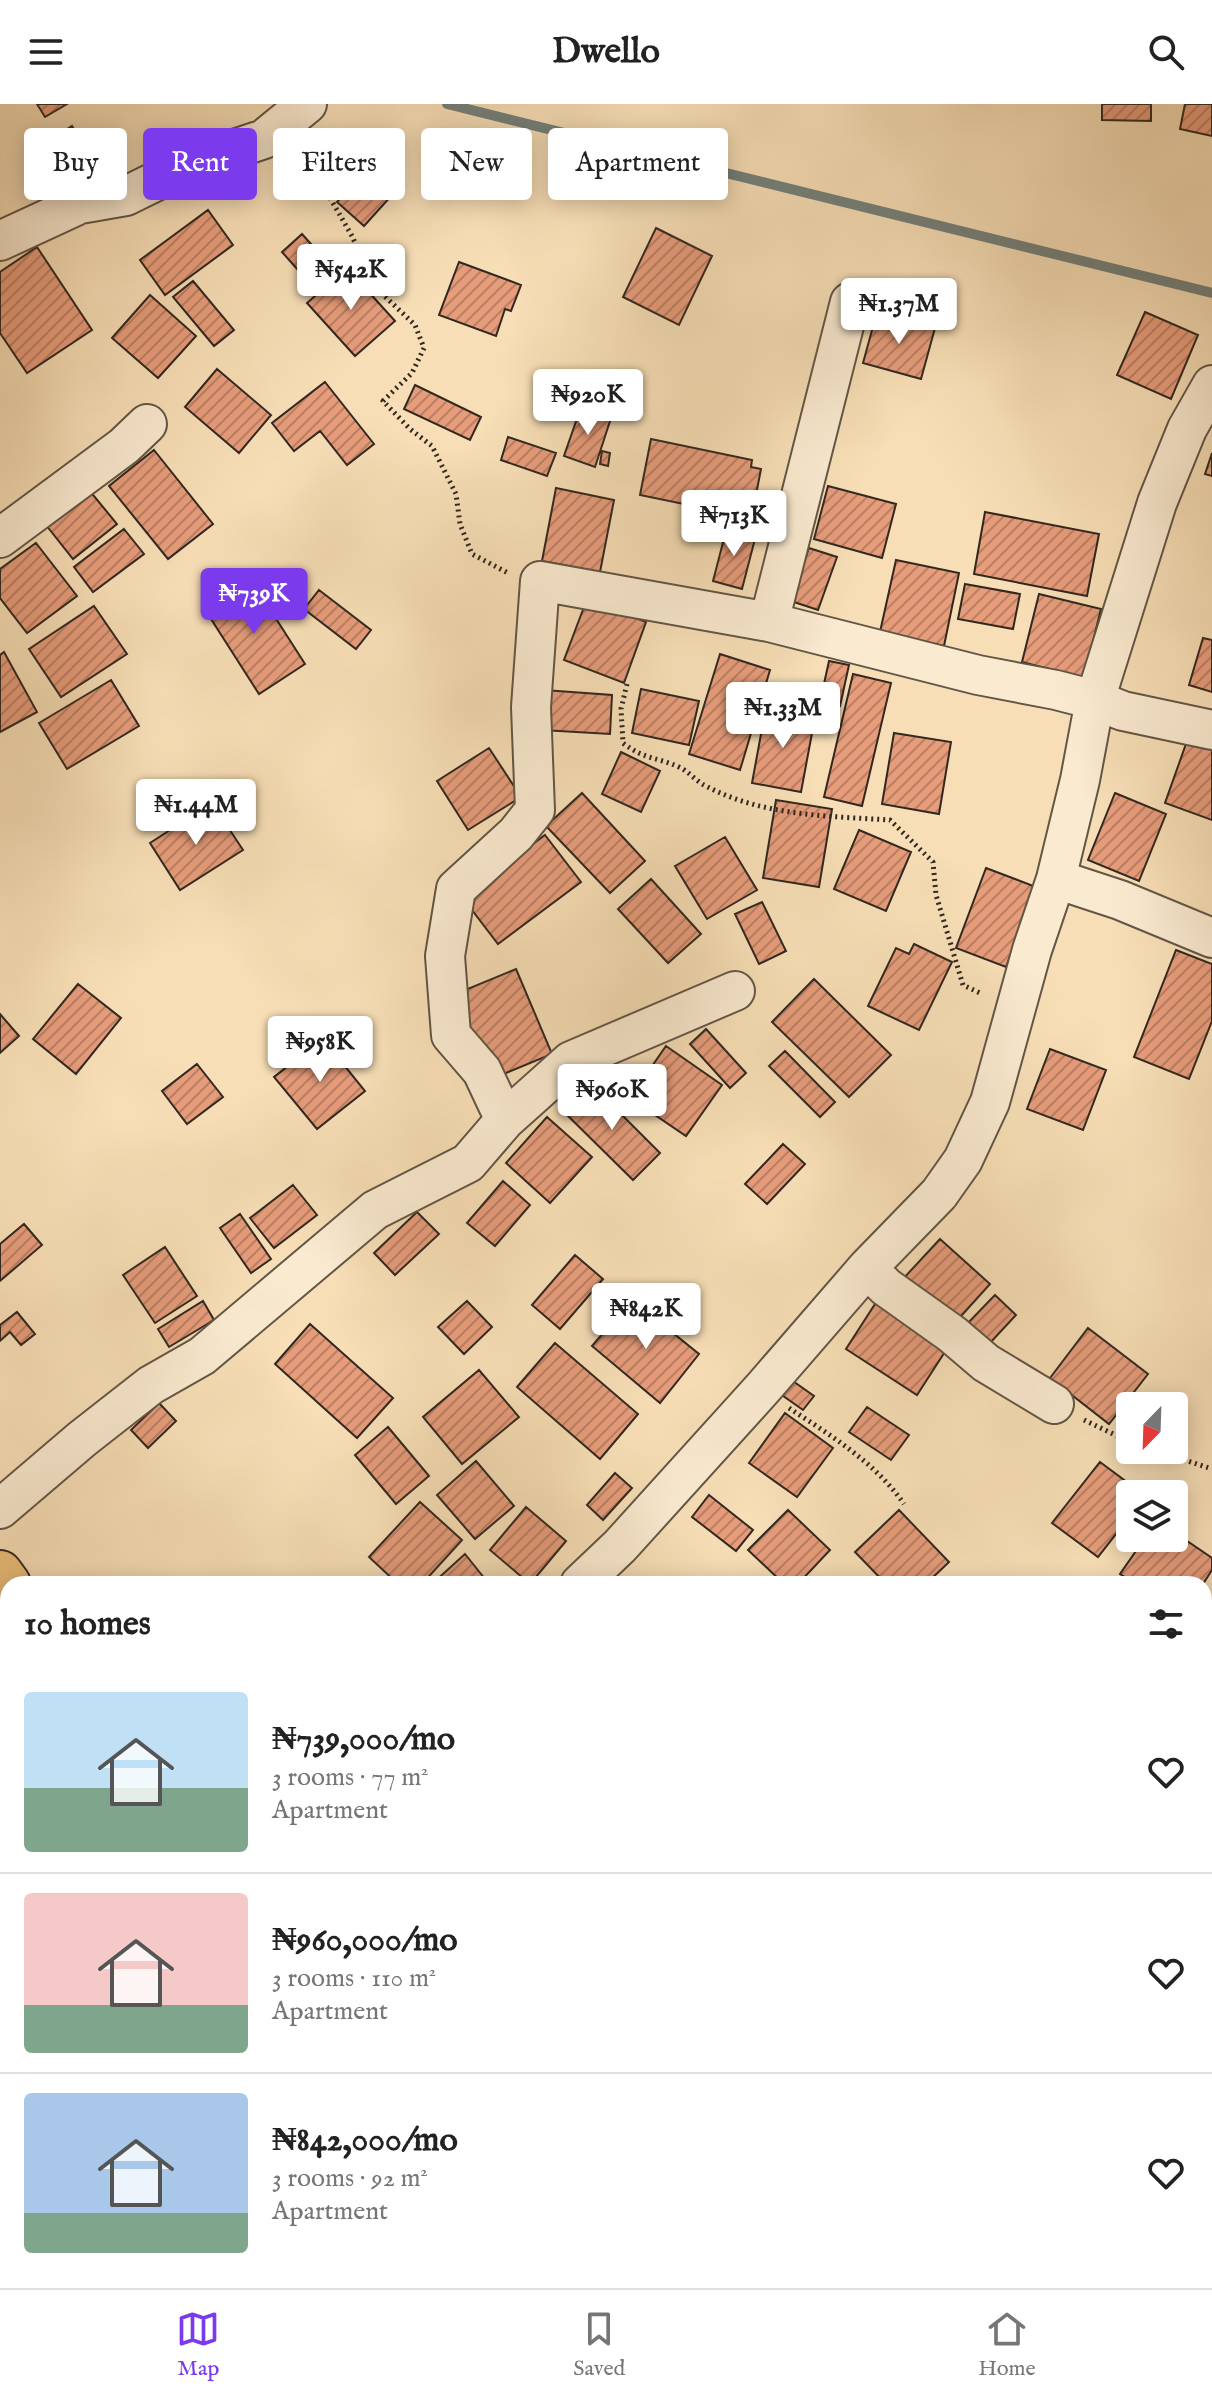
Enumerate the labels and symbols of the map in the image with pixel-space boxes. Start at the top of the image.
pin: ₦542K [295,244,407,312]
pin: ₦1.37M [834,278,964,346]
pin: ₦920K [532,369,644,437]
pin: ₦713K [678,490,790,558]
pin: ₦739K [198,568,310,636]
pin: ₦1.33M [718,682,848,750]
pin: ₦1.44M [131,779,261,847]
pin: ₦958K [264,1016,376,1084]
pin: ₦960K [556,1064,668,1132]
pin: ₦842K [590,1283,702,1351]
north arrow [1116,1392,1188,1464]

